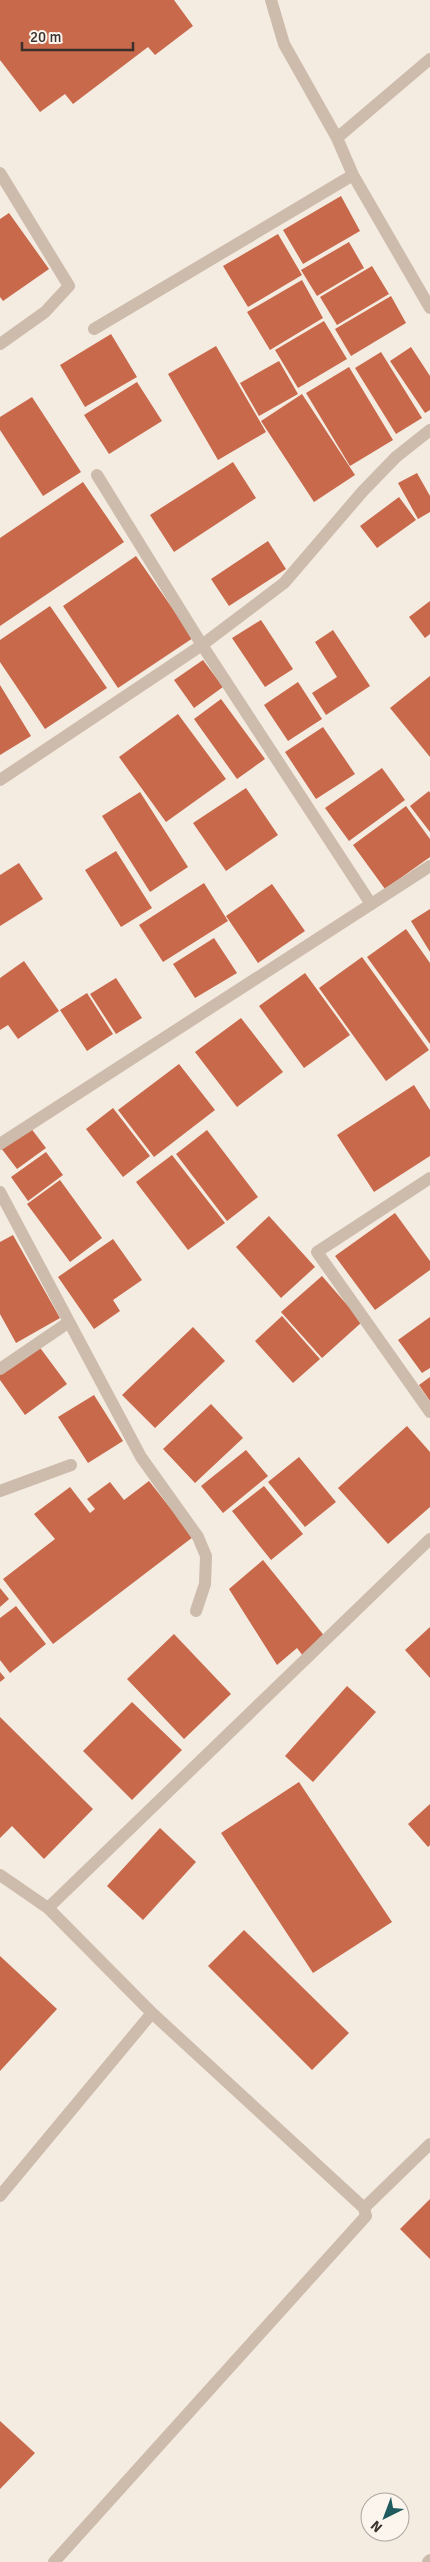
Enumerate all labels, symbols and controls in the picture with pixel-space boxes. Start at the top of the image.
scale bar [22,20,134,52]
text: 20 m [30,28,61,46]
north arrow [360,2492,410,2542]
text: N [367,2517,386,2536]

